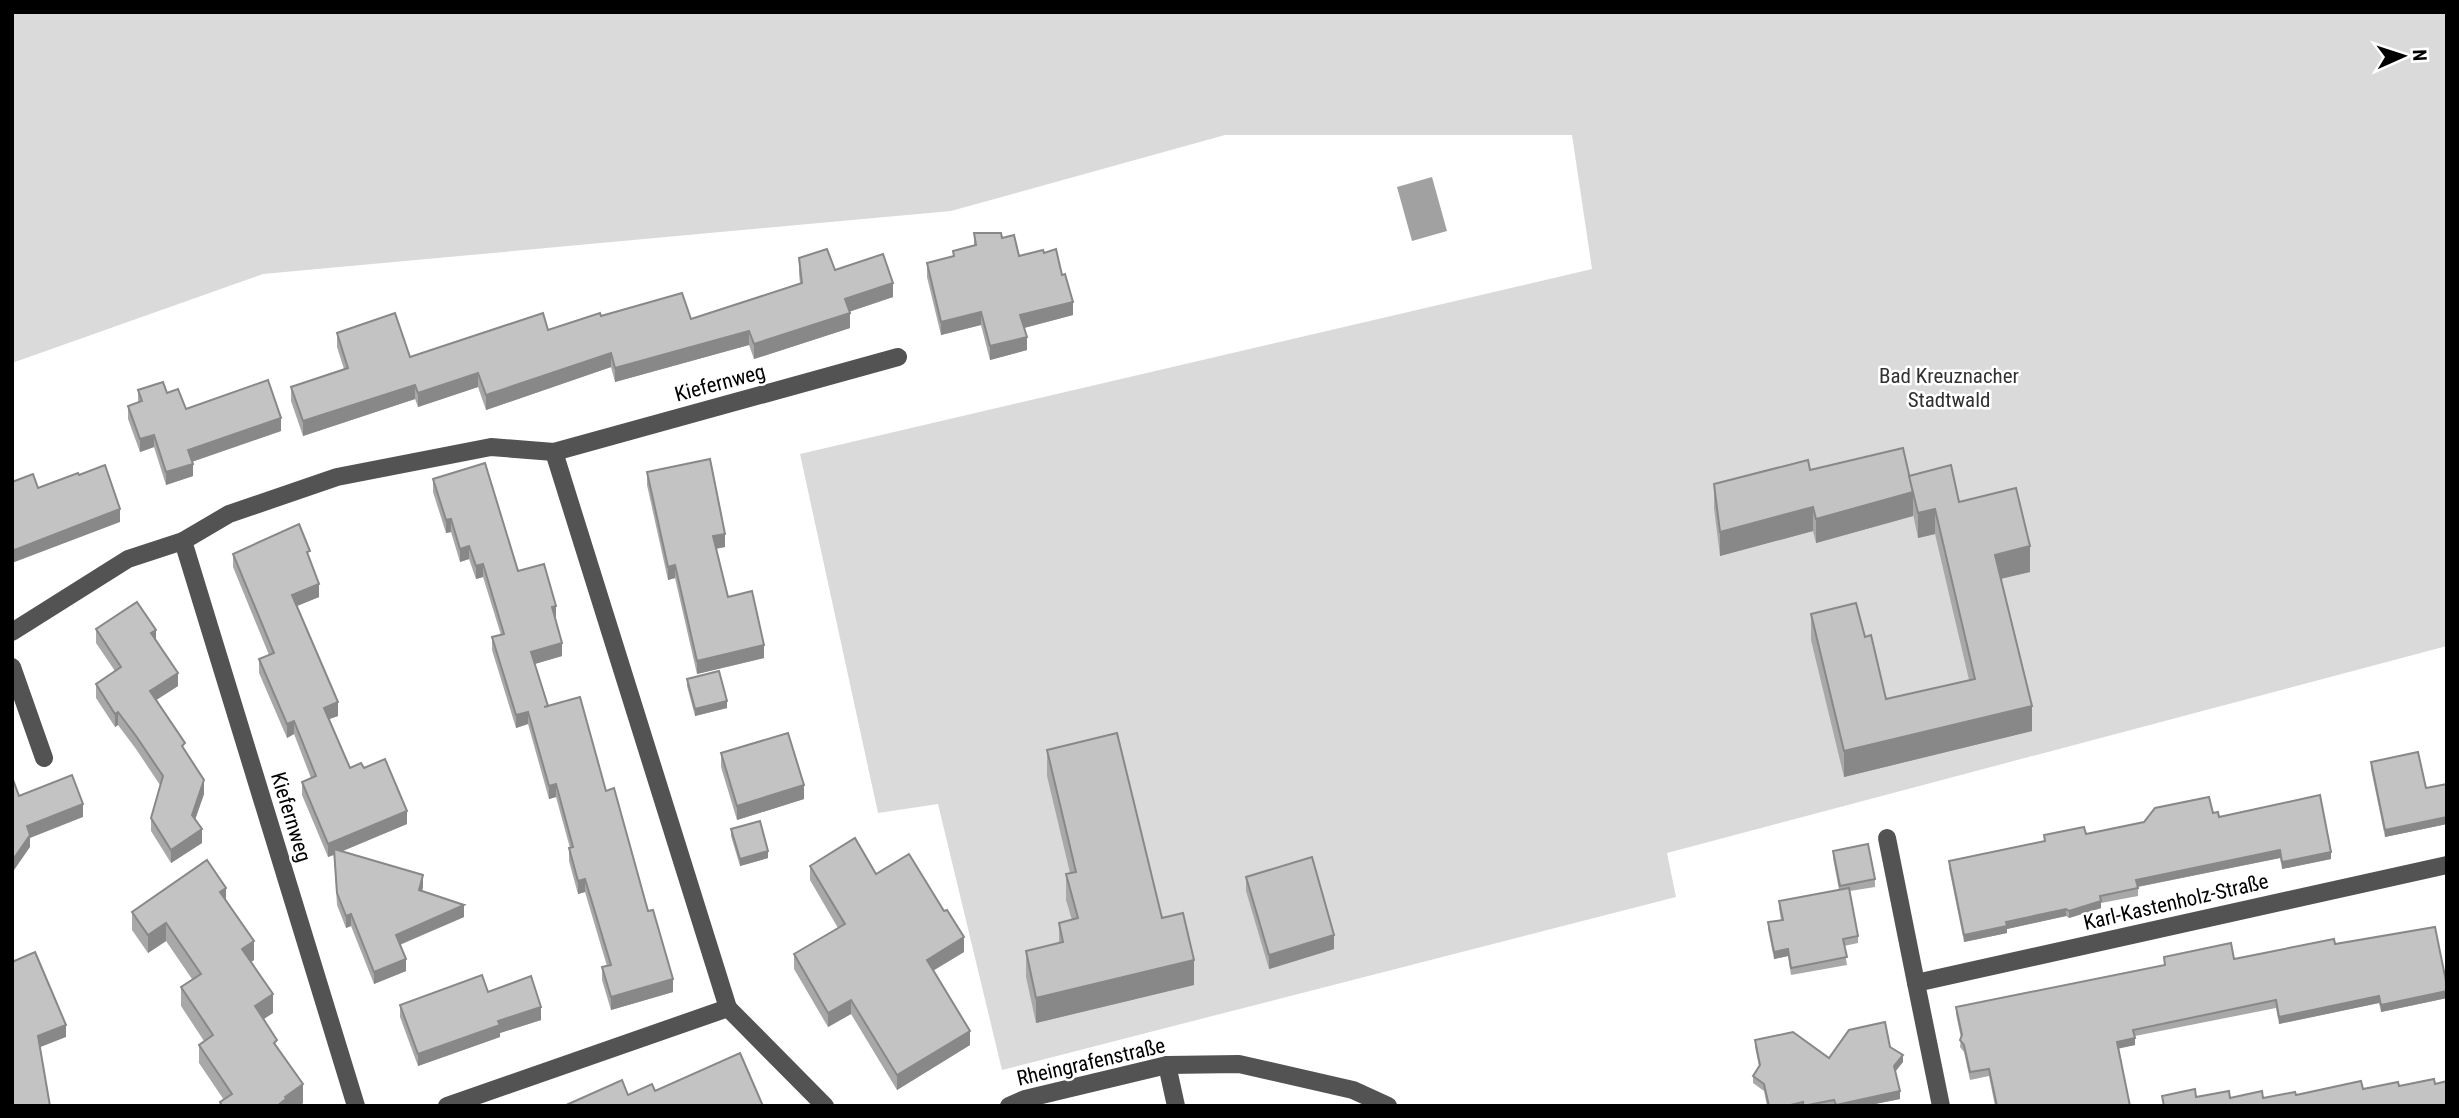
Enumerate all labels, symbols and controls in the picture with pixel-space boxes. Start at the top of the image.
north arrow [2368,21,2438,91]
text: N [2408,49,2431,62]
street label: Kiefernweg [672,359,768,407]
park label: Bad Kreuznacher Stadtwald [1879,364,2019,412]
street label: Kiefernweg [266,769,316,865]
street label: Karl-Kastenholz-Straße [2081,869,2271,935]
street label: Rheingrafenstraße [1014,1033,1168,1091]

